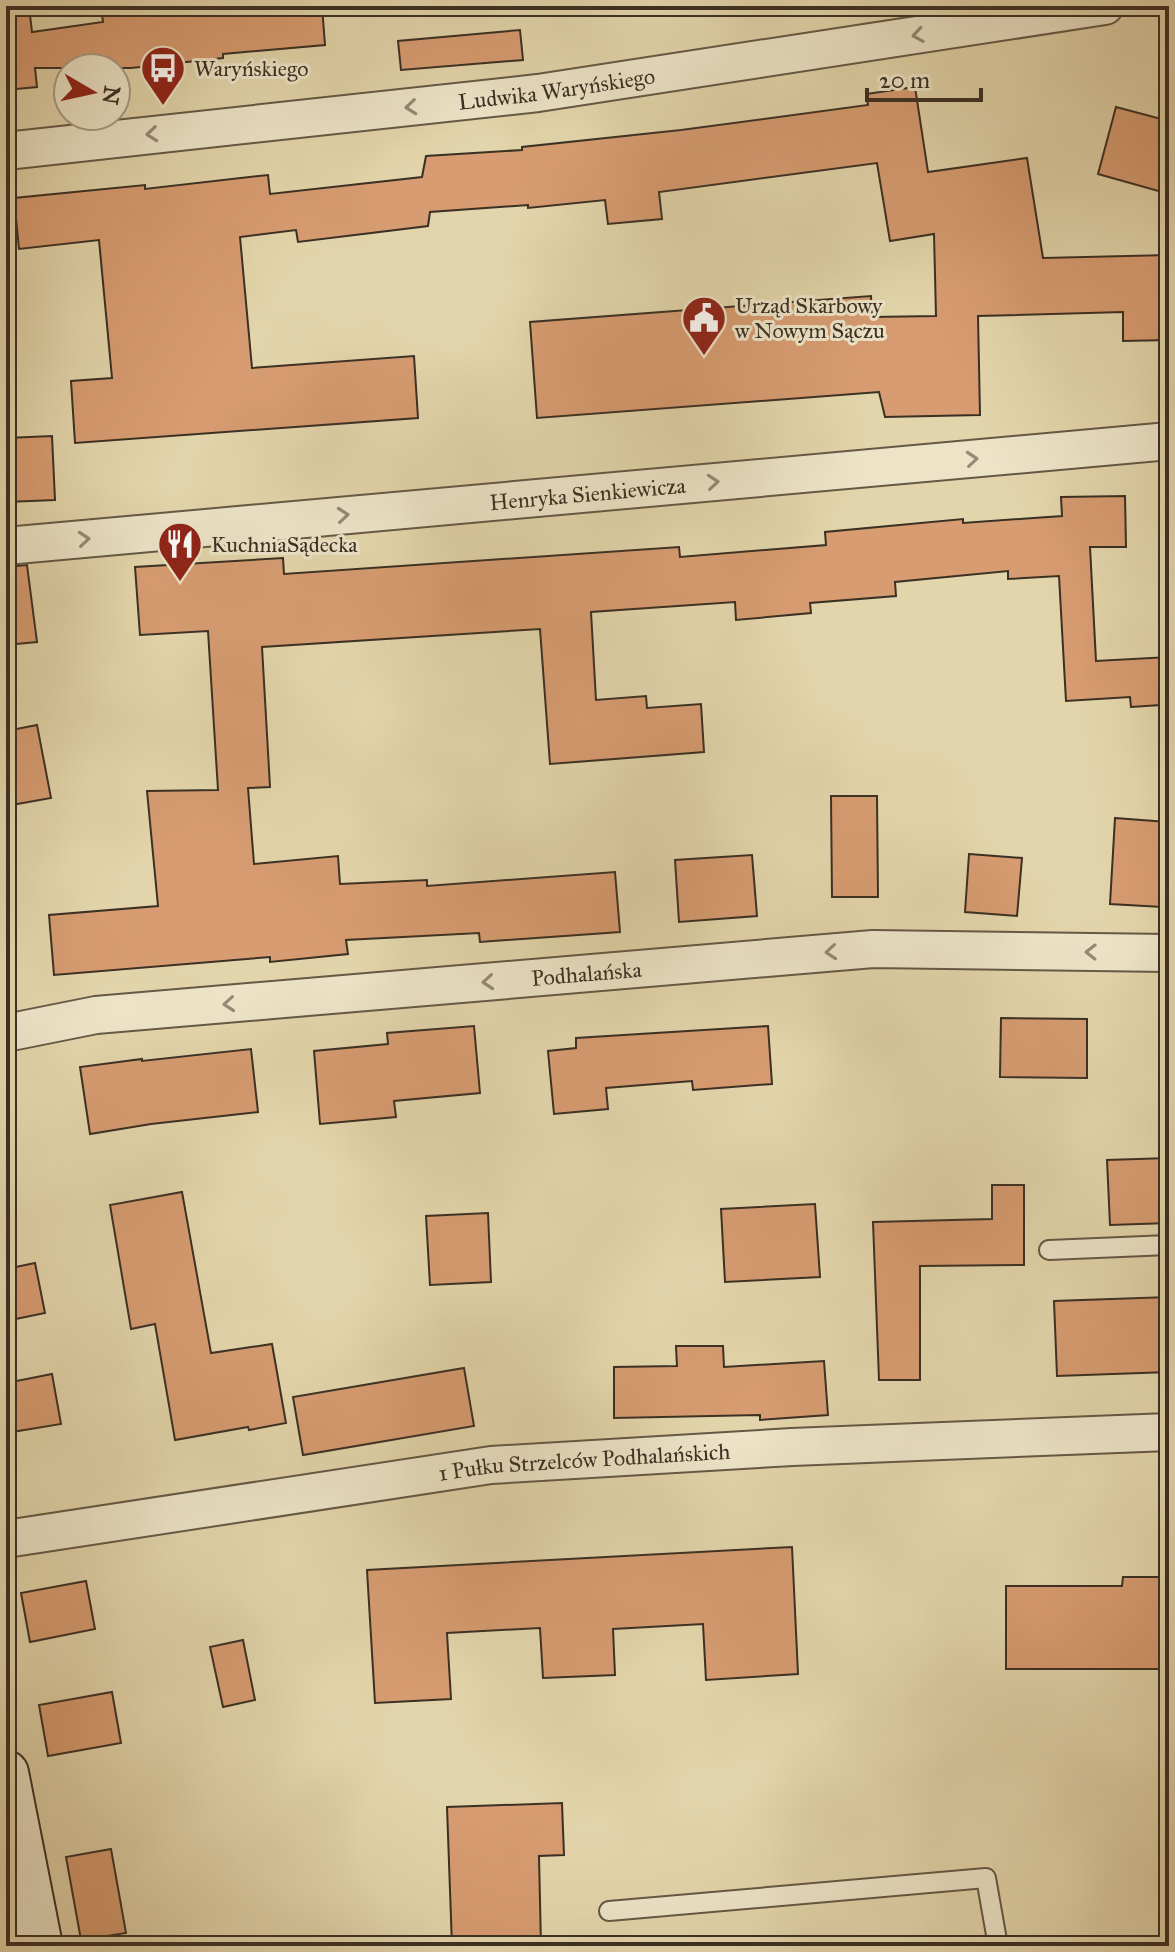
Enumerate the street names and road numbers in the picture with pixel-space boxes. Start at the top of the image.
street label: Ludwika Waryńskiego [457,62,657,116]
street label: Henryka Sienkiewicza [488,472,688,516]
street label: Podhalańska [530,956,643,992]
street label: 1 Pułku Strzelców Podhalańskich [437,1438,731,1487]

